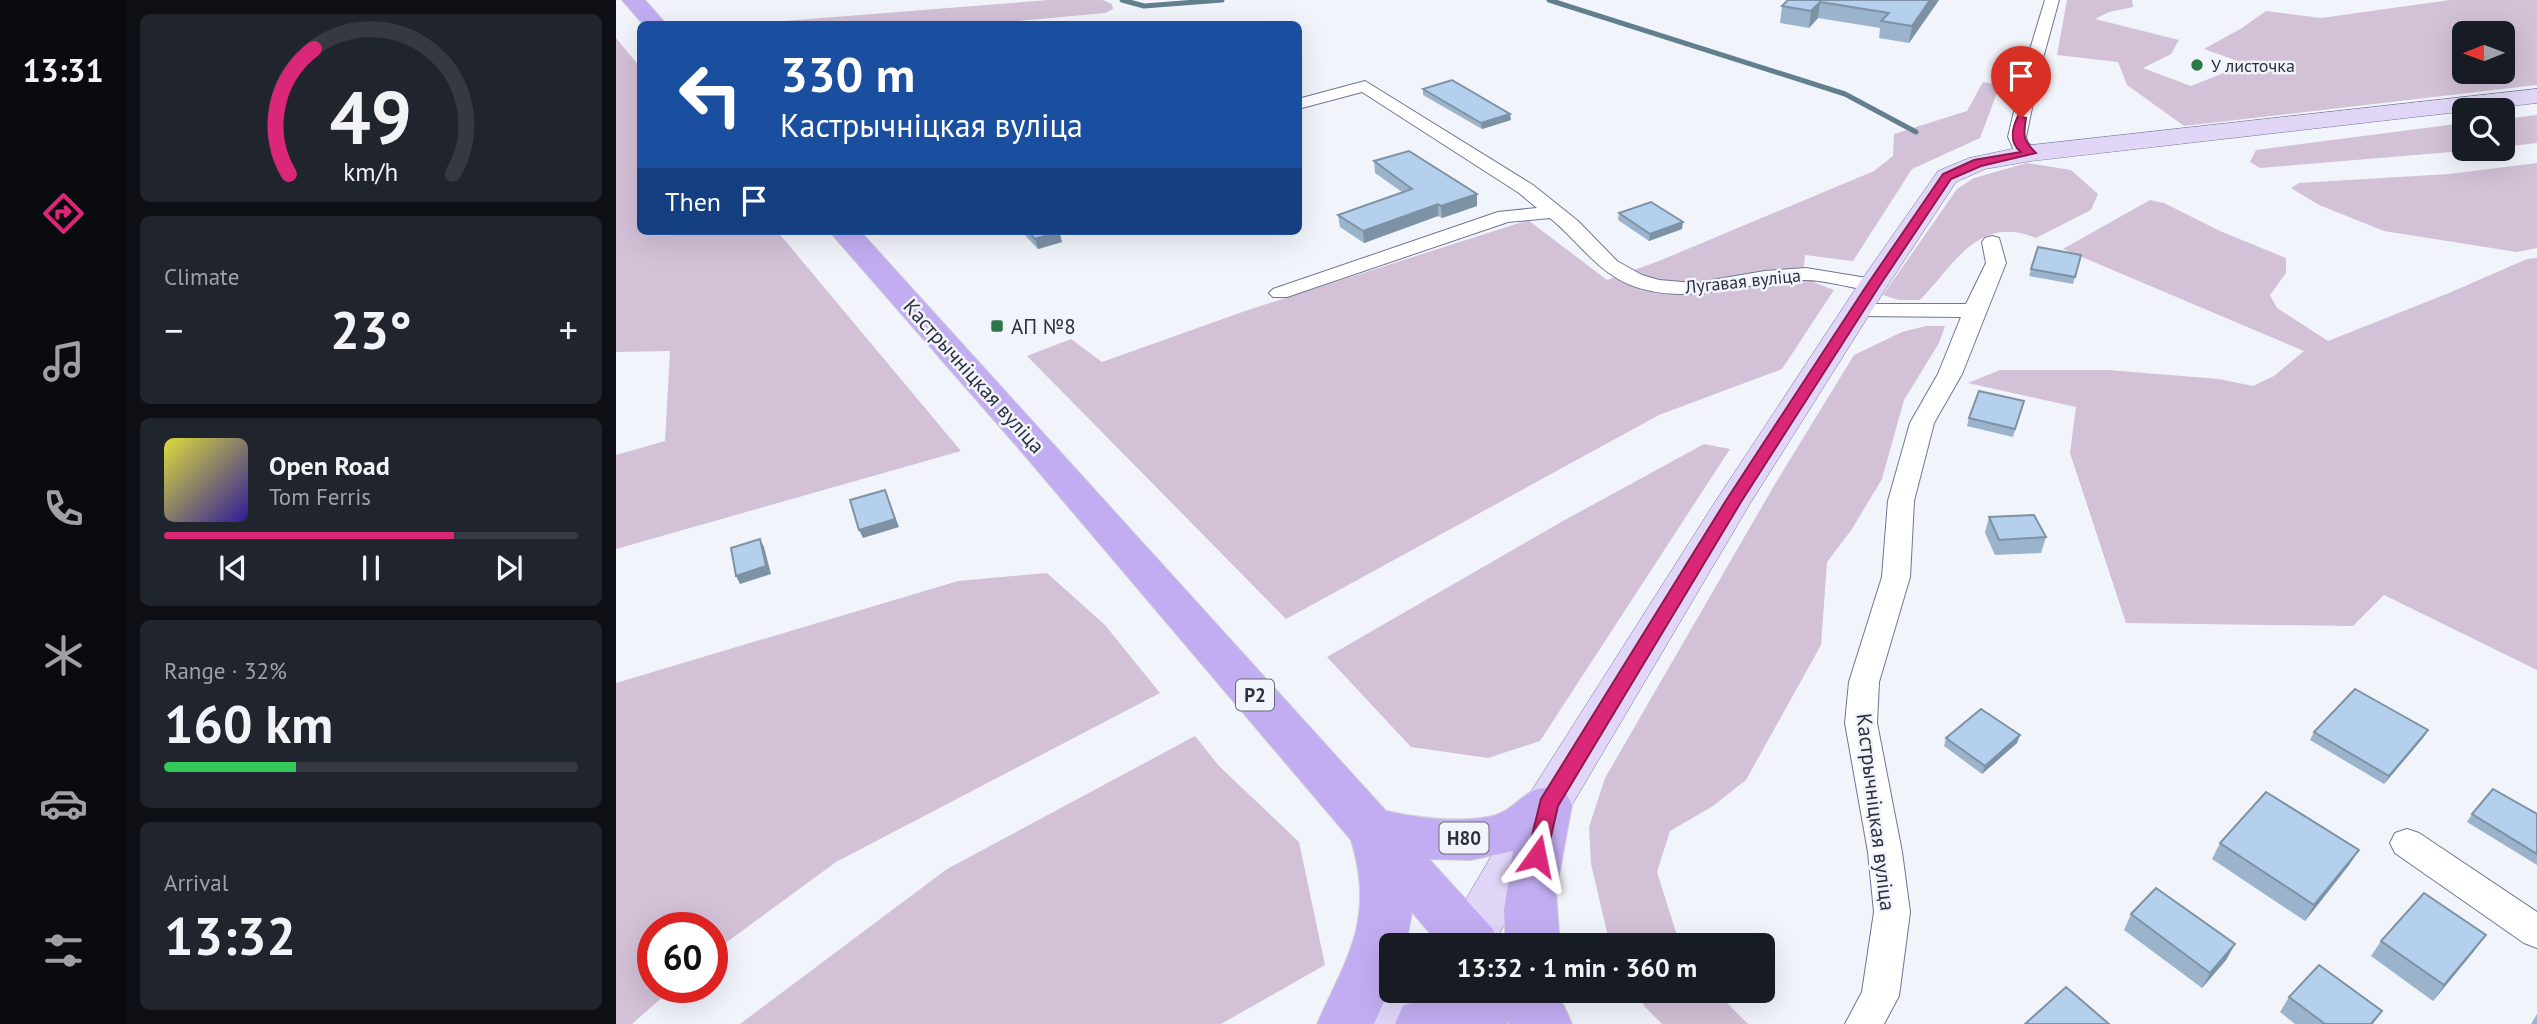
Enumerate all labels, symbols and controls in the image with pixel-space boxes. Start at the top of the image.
north arrow [2452,21,2515,84]
map controls [2452,21,2515,161]
text: 330 m [780,42,915,106]
pin [1991,46,2051,118]
text: 13:31 [22,49,104,91]
icon: left [665,49,756,140]
place label: У листочка [2211,54,2295,77]
icon: arrive [2002,57,2040,95]
marker: У листочка [2189,57,2205,73]
text: 49 [330,70,412,164]
button: search [2452,98,2515,161]
text: Кастрычніцкая вуліца [780,104,1083,146]
text: km/h [344,156,398,188]
icon: arrive [735,182,773,220]
text: Then [665,185,721,218]
icon: directions [39,189,88,238]
text: Climate [164,262,239,291]
street label: Лугавая вуліца [1683,263,1802,299]
street label: Кастрычніцкая вуліца [897,293,1051,459]
text: 23° [330,296,412,363]
text: − [164,305,183,354]
text: + [559,305,578,354]
place label: АП №8 [1011,313,1076,340]
marker: АП №8 [989,318,1005,334]
icon: music [39,337,88,386]
text: Open Road [269,449,390,482]
text: Tom Ferris [269,482,371,511]
icon: phone [39,484,88,533]
icon: previous [214,549,252,587]
icon: pause [352,549,390,587]
icon: next [490,549,528,587]
icon: climate [39,631,88,680]
text: Range · 32% [164,656,287,685]
road number: Р2 [1236,680,1274,710]
text: 160 km [164,690,333,757]
street label: Кастрычніцкая вуліца [1850,712,1902,912]
icon: car [39,779,88,828]
position arrow [1500,819,1574,893]
road number: Н80 [1440,822,1488,853]
text: Arrival [164,868,228,897]
text: 13:32 [164,902,296,969]
speed limit sign: 60 [637,912,728,1003]
icon: filters [39,926,88,975]
text: 13:32 · 1 min · 360 m [1457,951,1697,984]

